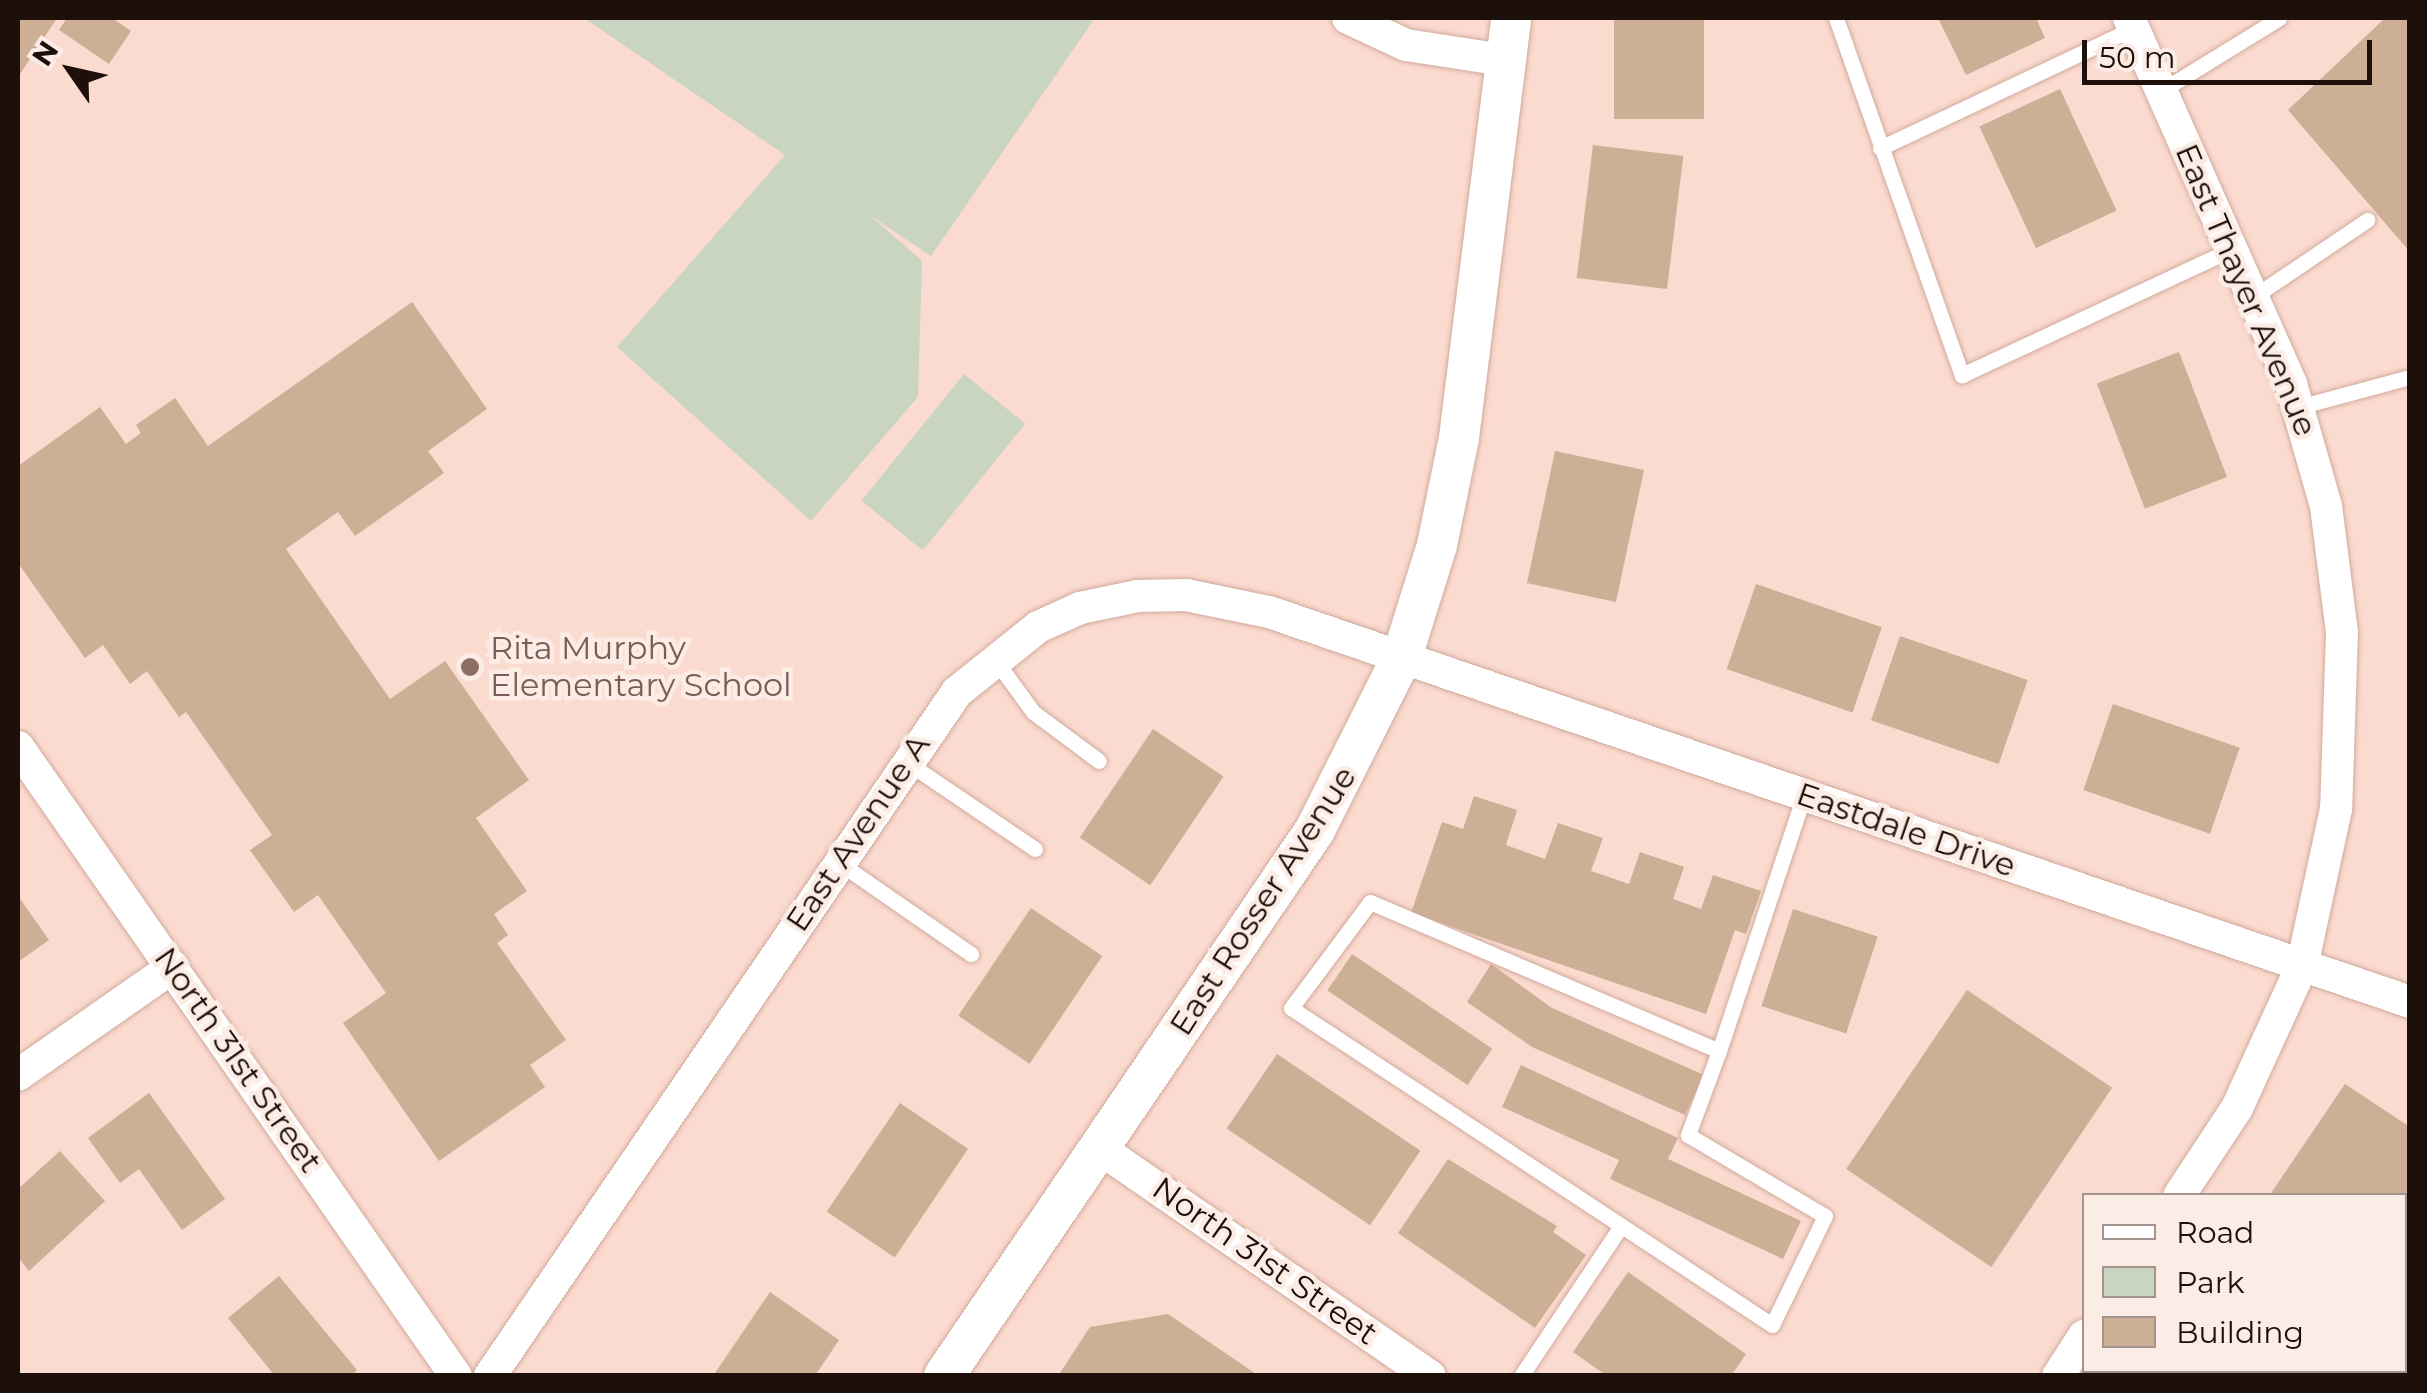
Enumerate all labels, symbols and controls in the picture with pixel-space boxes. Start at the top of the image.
north arrow [20,20,120,120]
scale bar [2087,20,2377,82]
text: N [25,34,66,72]
text: 50 m [2099,39,2176,76]
street label: East Thayer Avenue [2167,138,2325,442]
place label: Rita Murphy Elementary School [490,630,792,705]
marker: Rita Murphy Elementary School [459,656,481,678]
street label: East Avenue A [778,727,938,939]
street label: East Rosser Avenue [1162,759,1364,1043]
street label: Eastdale Drive [1792,775,2020,885]
street label: North 31st Street [146,940,330,1180]
street label: North 31st Street [1145,1169,1385,1353]
legend [2082,1193,2407,1373]
text: Road [2176,1214,2254,1251]
text: Park [2176,1264,2245,1301]
text: Building [2176,1314,2304,1351]

